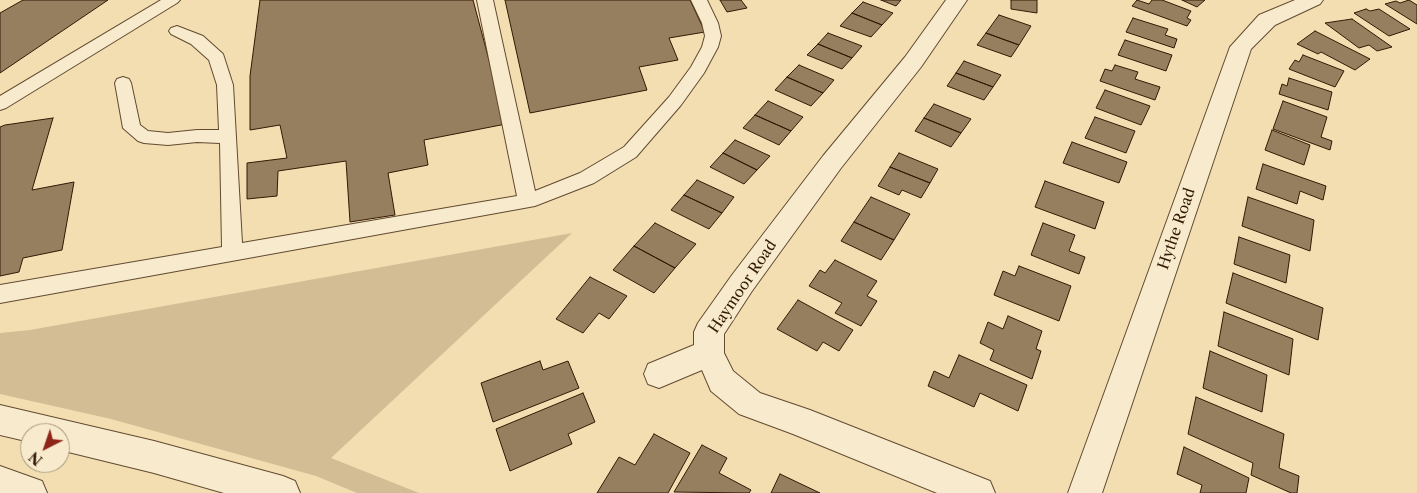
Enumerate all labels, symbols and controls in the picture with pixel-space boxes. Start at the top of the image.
street label: Hythe Road [1155,186,1199,272]
street label: Haymoor Road [705,237,781,337]
north arrow [20,423,70,473]
text: N [25,448,46,469]

